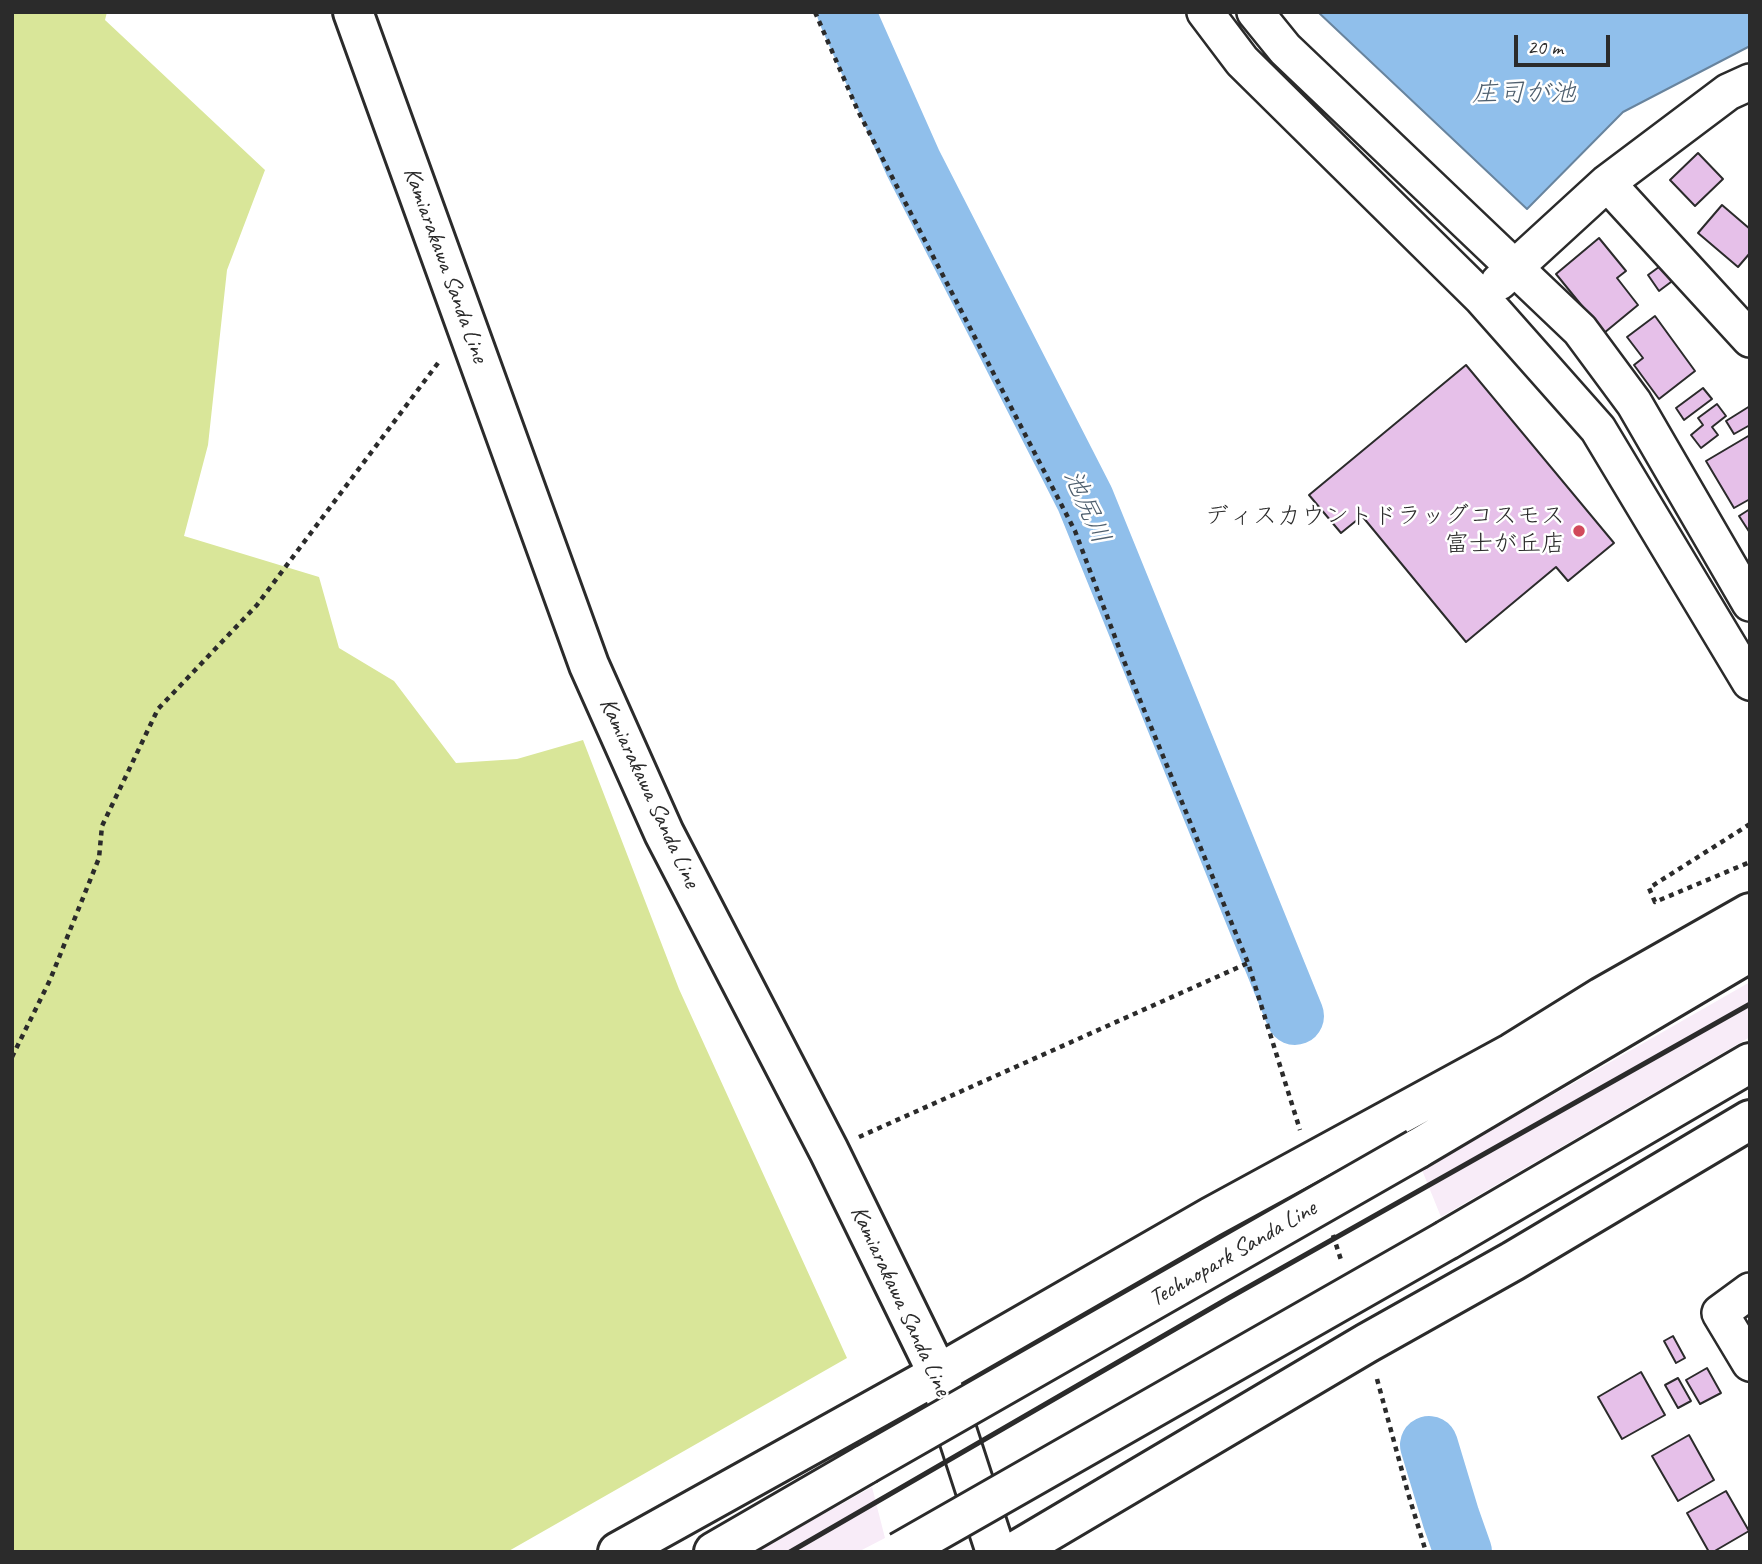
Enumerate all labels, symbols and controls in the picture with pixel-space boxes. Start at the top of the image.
scale bar [1517,21,1613,65]
text: 20 m [1527,34,1563,60]
water label: 庄司が池 [1472,78,1576,110]
street label: Kamiarakawa Sanda Line [396,163,494,367]
water label: 池尻川 [1056,465,1116,549]
place label: ディスカウントドラッグコスモス 富士が丘店 [1205,503,1565,559]
marker: ディスカウントドラッグコスモス 富士が丘店 [1571,523,1587,539]
street label: Kamiarakawa Sanda Line [592,694,706,892]
street label: Technopark Sanda Line [1144,1194,1322,1314]
street label: Kamiarakawa Sanda Line [843,1202,957,1400]

